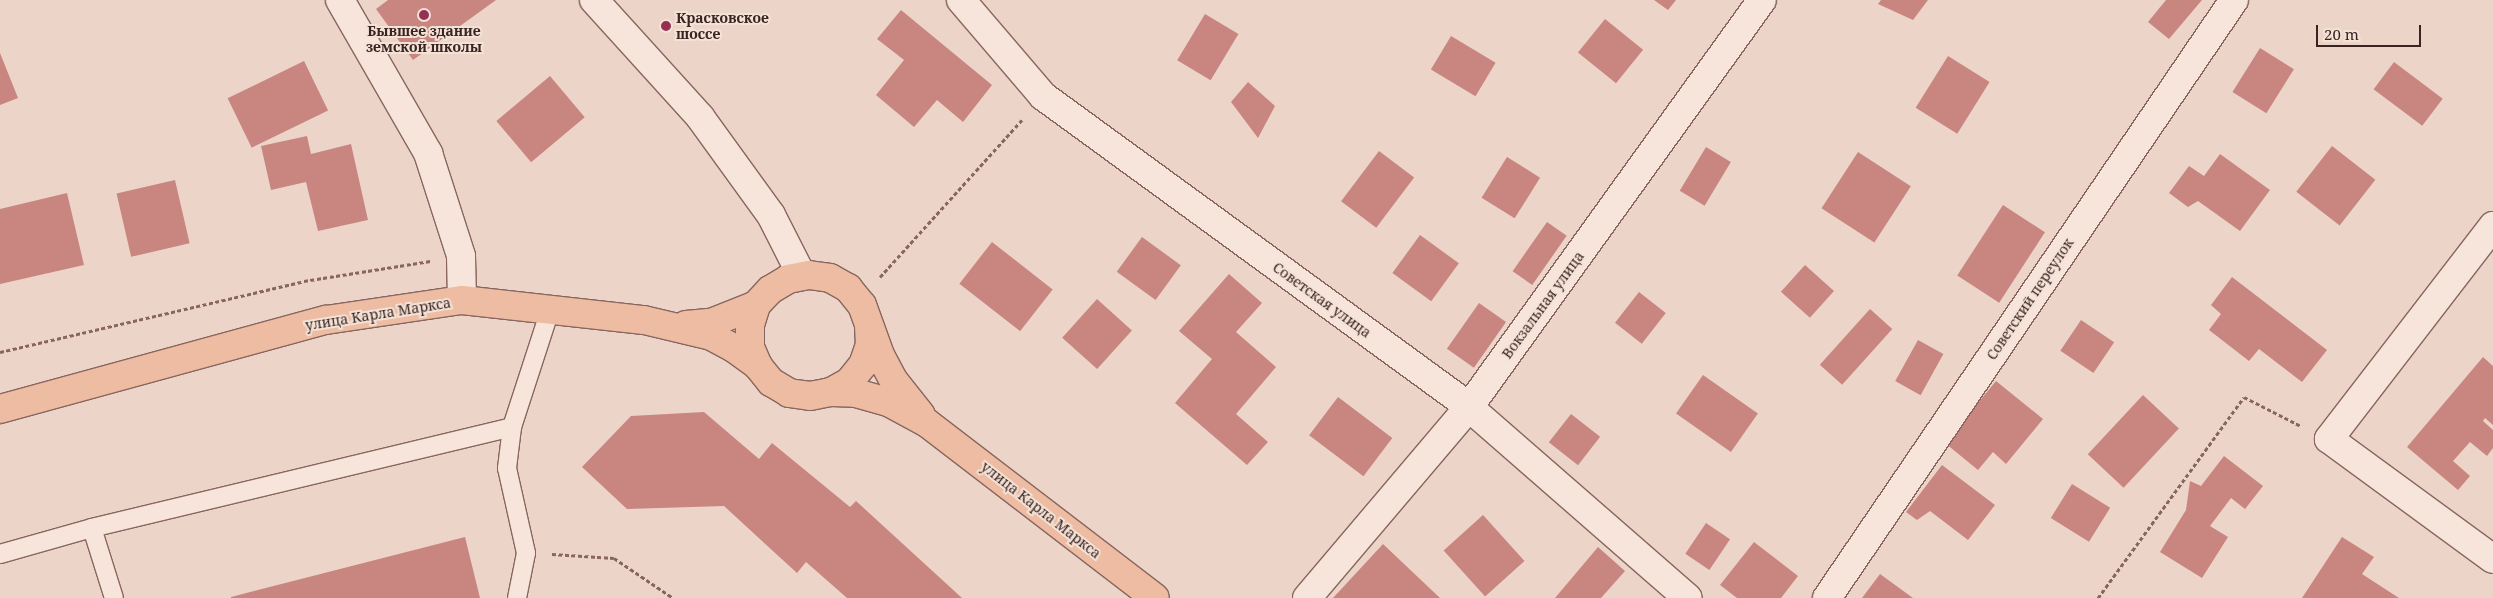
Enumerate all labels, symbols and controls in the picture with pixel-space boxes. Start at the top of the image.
marker: Бывшее здание земской школы [418,9,430,21]
place label: Красковское шоссе [676,10,769,42]
scale bar [2318,15,2423,47]
marker: Красковское шоссе [660,20,672,32]
place label: Бывшее здание земской школы [366,23,482,56]
text: 20 m [2324,24,2359,44]
street label: Советский переулок [1983,235,2077,363]
street label: Вокзальная улица [1498,248,1588,362]
street label: Советская улица [1270,259,1374,341]
street label: улица Карла Маркса [304,294,452,334]
street label: улица Карла Маркса [978,458,1104,562]

